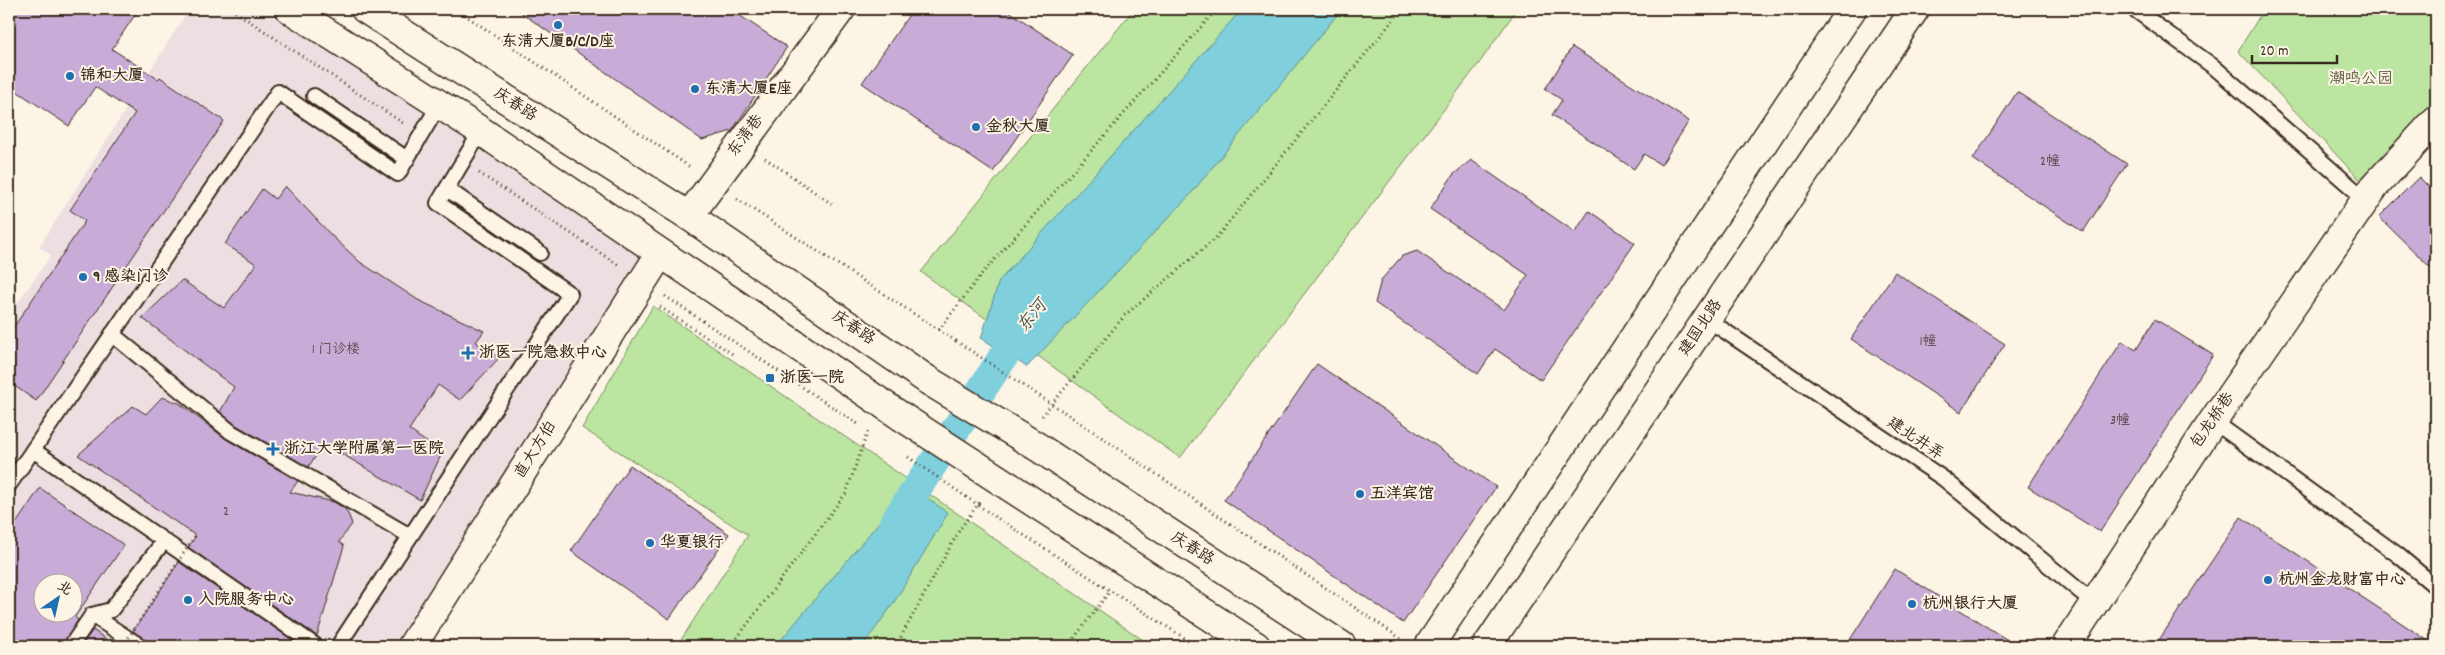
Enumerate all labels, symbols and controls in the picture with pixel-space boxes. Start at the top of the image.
marker: 东清大厦B/C/D座 [552,19,564,31]
place label: 东清大厦B/C/D座 [502,31,614,54]
scale bar [2252,32,2338,64]
text: 20 m [2260,41,2288,63]
place label: 锦和大厦 [80,65,144,88]
park label: 潮鸣公园 [2329,68,2393,91]
marker: 锦和大厦 [64,70,76,82]
place label: 东清大厦E座 [705,78,792,101]
street label: 庆春路 [489,82,541,128]
marker: 东清大厦E座 [689,83,701,95]
street label: 东清巷 [722,110,770,162]
place label: 金秋大厦 [986,116,1050,139]
marker: 金秋大厦 [970,121,982,133]
house number: 2幢 [2040,152,2060,172]
place label: 9 感染门诊 [93,266,169,289]
marker: 9 感染门诊 [77,271,89,283]
water label: 东河 [1012,293,1056,339]
street label: 建国北路 [1674,295,1728,361]
street label: 庆春路 [827,305,879,351]
house number: 1幢 [1919,332,1937,352]
house number: 1 门诊楼 [312,340,360,360]
place label: 浙医一院急救中心 [479,342,607,365]
marker: 浙医一院急救中心 [461,346,475,360]
place label: 浙医一院 [780,367,844,390]
marker: 浙医一院 [764,372,776,384]
street label: 包龙桥巷 [2186,388,2240,454]
house number: 3幢 [2110,411,2130,431]
street label: 建北井弄 [1882,412,1948,466]
street label: 直大方伯 [509,417,563,483]
place label: 浙江大学附属第一医院 [284,438,444,461]
marker: 浙江大学附属第一医院 [266,442,280,456]
place label: 五洋宾馆 [1370,483,1434,506]
marker: 五洋宾馆 [1354,488,1366,500]
house number: 2 [223,502,229,522]
street label: 庆春路 [1166,526,1218,572]
place label: 华夏银行 [660,532,724,555]
marker: 华夏银行 [644,537,656,549]
place label: 杭州金龙财富中心 [2278,569,2406,592]
north arrow [32,572,82,622]
marker: 杭州金龙财富中心 [2262,574,2274,586]
text: 北 [53,577,76,601]
place label: 入院服务中心 [198,589,294,612]
place label: 杭州银行大厦 [1922,593,2018,616]
marker: 入院服务中心 [182,594,194,606]
marker: 杭州银行大厦 [1906,598,1918,610]

